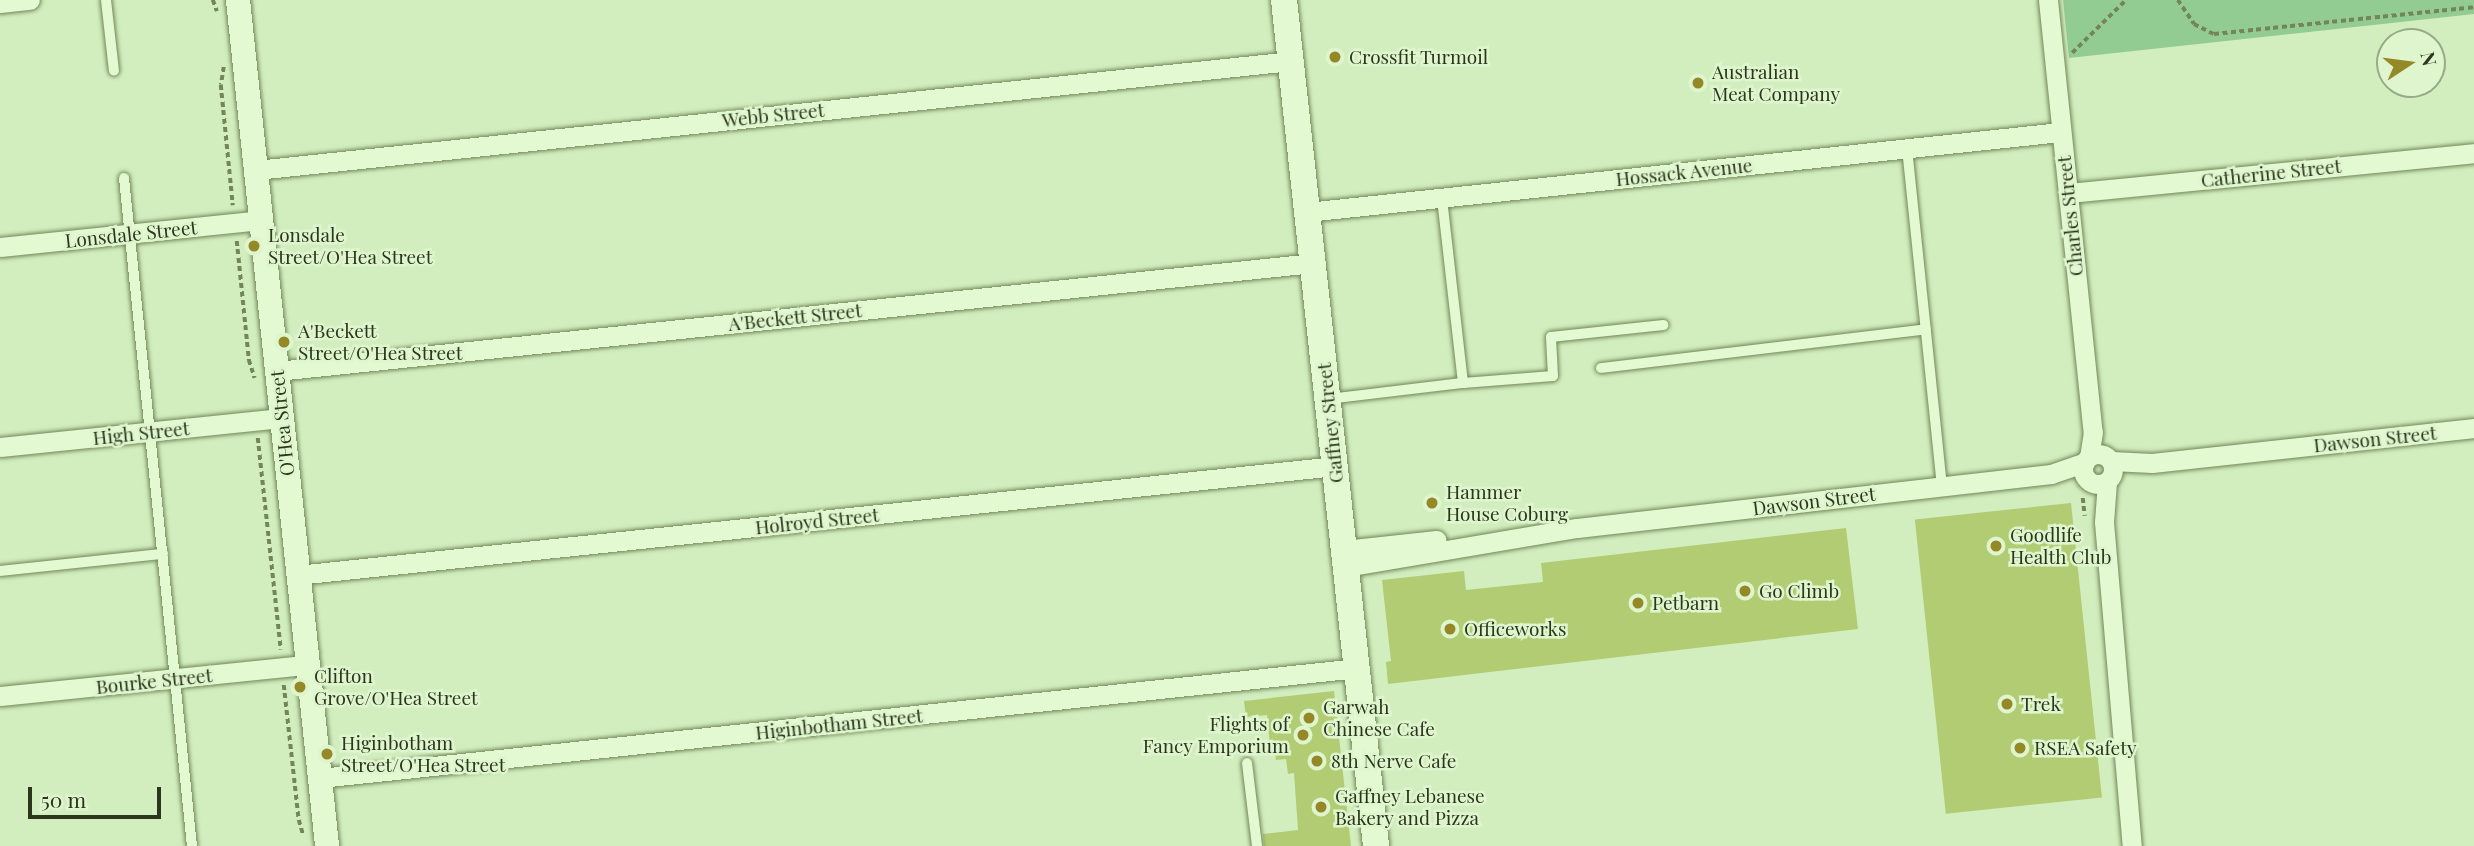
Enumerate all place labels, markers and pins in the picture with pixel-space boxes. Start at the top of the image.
place label: Crossfit Turmoil [1349,46,1489,68]
marker: Crossfit Turmoil [1327,49,1343,65]
place label: Australian Meat Company [1712,61,1840,105]
marker: Australian Meat Company [1690,75,1706,91]
place label: Lonsdale Street/O'Hea Street [268,224,433,268]
marker: Lonsdale Street/O'Hea Street [246,238,262,254]
place label: A'Beckett Street/O'Hea Street [298,320,463,364]
marker: A'Beckett Street/O'Hea Street [276,334,292,350]
place label: Hammer House Coburg [1446,481,1568,525]
marker: Hammer House Coburg [1424,495,1440,511]
place label: Goodlife Health Club [2010,524,2111,568]
marker: Goodlife Health Club [1988,538,2004,554]
place label: Go Climb [1759,580,1839,602]
marker: Go Climb [1737,583,1753,599]
place label: Petbarn [1652,592,1719,614]
marker: Petbarn [1630,595,1646,611]
place label: Officeworks [1464,618,1566,640]
marker: Officeworks [1442,621,1458,637]
place label: Clifton Grove/O'Hea Street [314,665,478,709]
marker: Clifton Grove/O'Hea Street [292,679,308,695]
place label: Trek [2021,693,2061,715]
place label: Garwah Chinese Cafe [1323,696,1435,740]
marker: Trek [1999,696,2015,712]
marker: Garwah Chinese Cafe [1301,710,1317,726]
place label: Flights of Fancy Emporium [1142,713,1289,757]
marker: Flights of Fancy Emporium [1295,727,1311,743]
place label: Higinbotham Street/O'Hea Street [341,732,506,776]
place label: RSEA Safety [2034,737,2136,759]
marker: RSEA Safety [2012,740,2028,756]
marker: Higinbotham Street/O'Hea Street [319,746,335,762]
place label: 8th Nerve Cafe [1331,750,1456,772]
marker: 8th Nerve Cafe [1309,753,1325,769]
place label: Gaffney Lebanese Bakery and Pizza [1335,785,1485,829]
marker: Gaffney Lebanese Bakery and Pizza [1313,799,1329,815]

